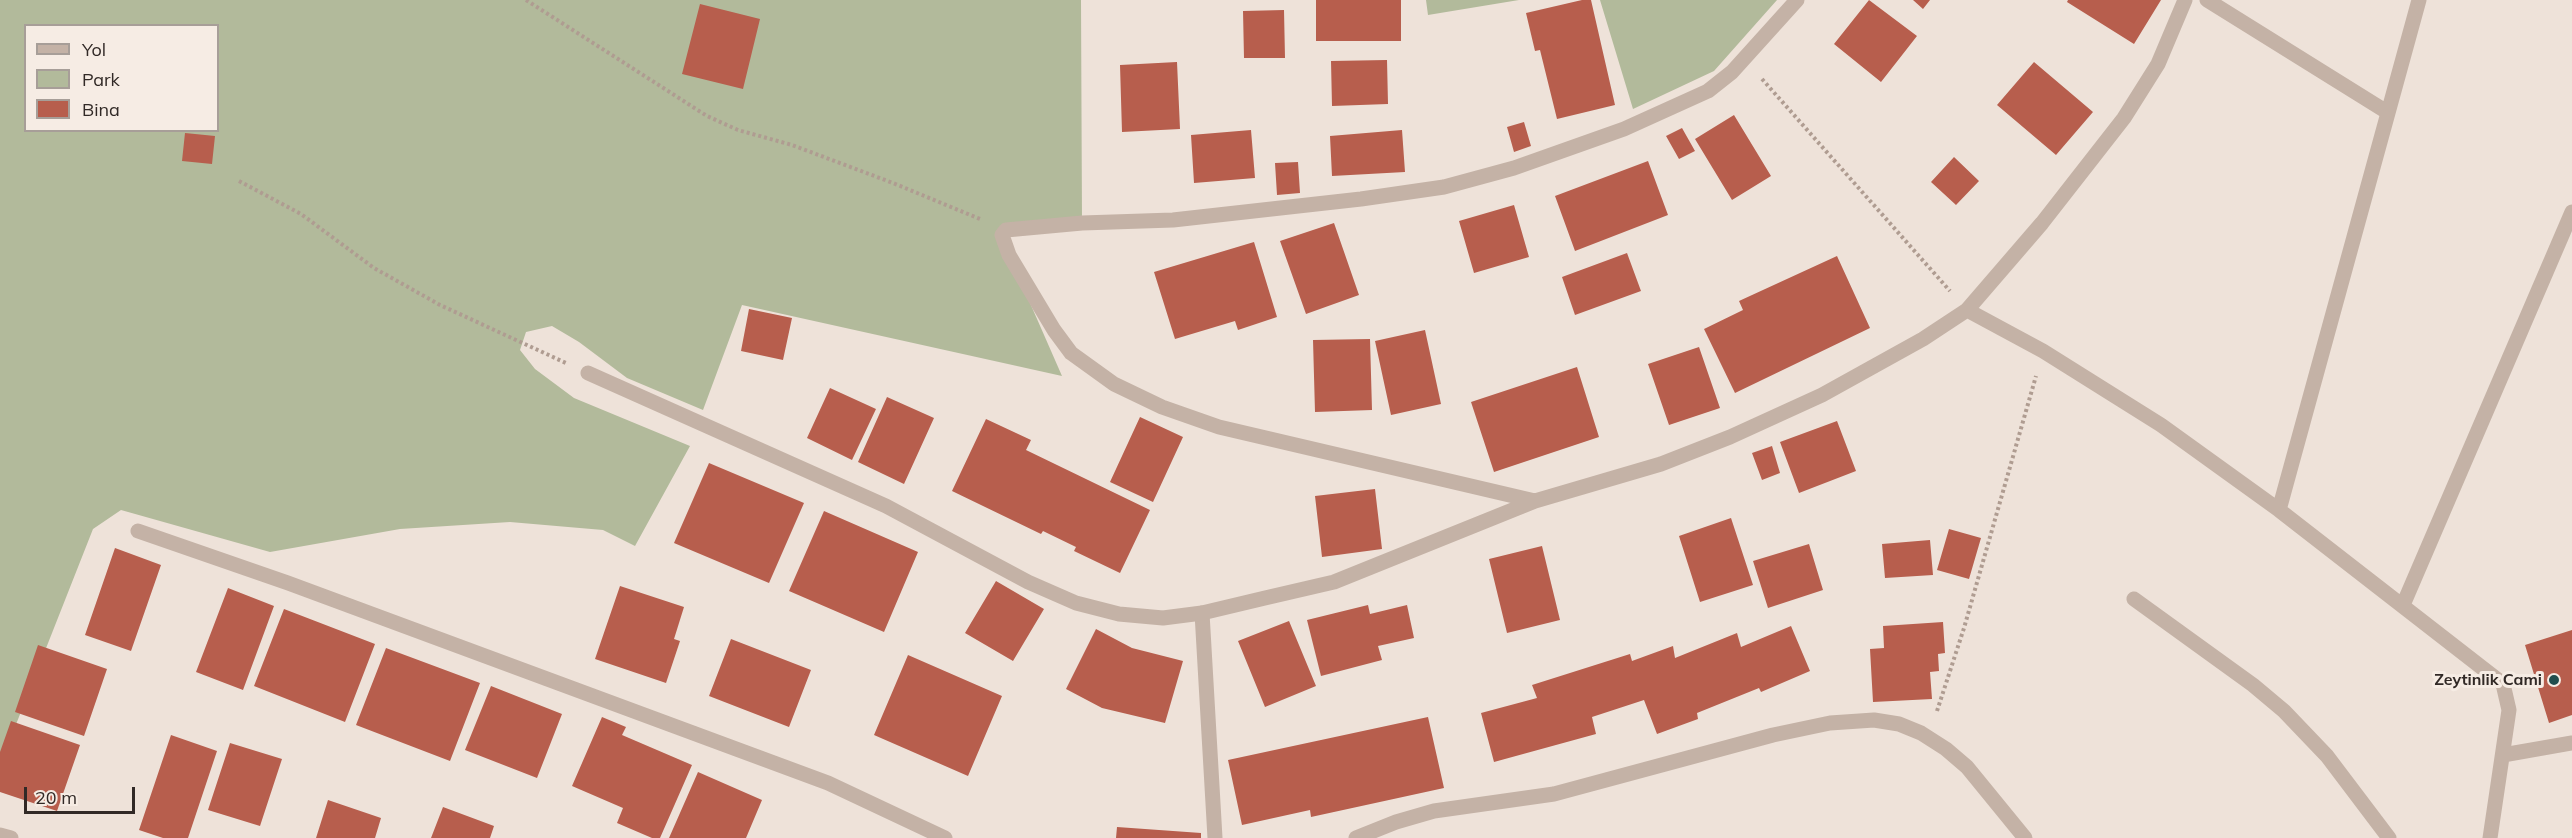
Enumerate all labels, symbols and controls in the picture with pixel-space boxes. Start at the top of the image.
legend [24,24,219,132]
text: Yol [82,38,106,61]
text: Park [82,68,120,91]
text: Bina [82,98,120,121]
place label: Zeytinlik Cami [2434,670,2542,690]
marker: Zeytinlik Cami [2547,673,2561,687]
scale bar [27,775,138,813]
text: 20 m [35,786,77,809]

